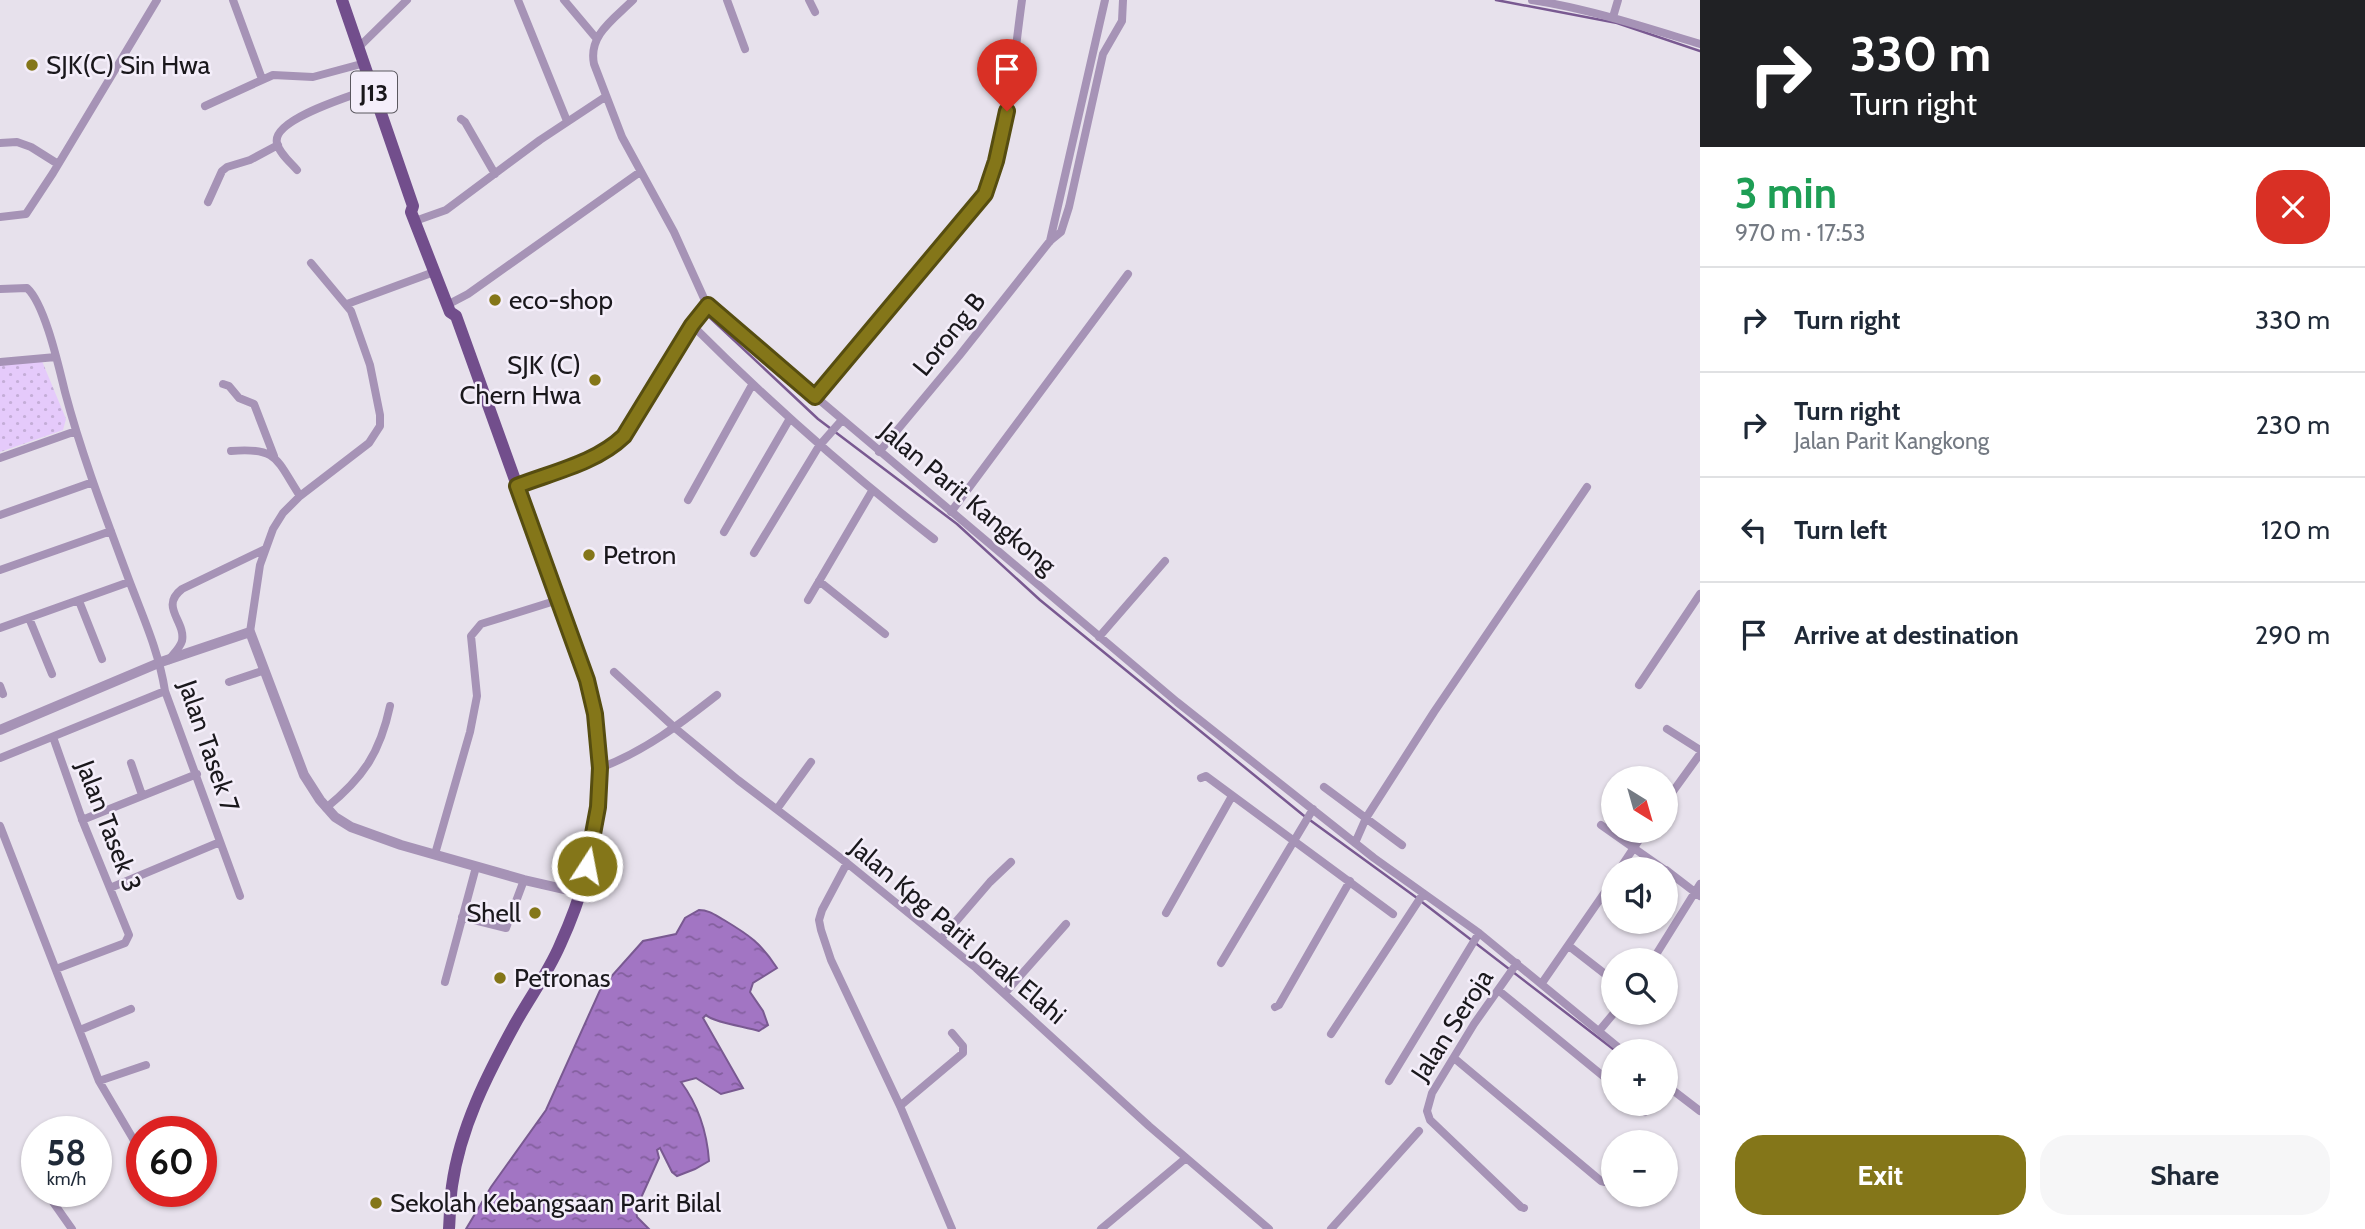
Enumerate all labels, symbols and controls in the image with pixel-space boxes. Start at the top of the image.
text: 330 m [1850,24,1991,83]
icon: right [1735,28,1826,119]
pin [977,39,1037,111]
place label: SJK(C) Sin Hwa [46,49,211,81]
icon: arrive [988,50,1026,88]
marker: SJK(C) Sin Hwa [24,57,40,73]
road number: J13 [351,72,397,112]
text: Turn right [1850,84,1977,123]
text: 3 min [1735,167,1837,219]
button: close [2256,170,2330,244]
text: 970 m · 17:53 [1735,219,1865,247]
place label: eco-shop [509,284,613,316]
street label: Lorong B [906,286,992,382]
marker: eco-shop [487,292,503,308]
icon: right [1735,301,1773,339]
text: Turn right [1794,304,1900,336]
text: 330 m [2255,304,2330,336]
place label: SJK (C) Chern Hwa [460,349,582,411]
marker: SJK (C) Chern Hwa [587,372,603,388]
text: Turn right [1794,395,1900,427]
icon: right [1735,406,1773,444]
text: 230 m [2256,409,2330,441]
street label: Jalan Parit Kangkong [872,414,1064,582]
text: Jalan Parit Kangkong [1794,427,1989,455]
icon: left [1735,511,1773,549]
text: Turn left [1794,514,1887,546]
text: 120 m [2261,514,2330,546]
place label: Petron [603,539,676,571]
marker: Petron [581,547,597,563]
icon: arrive [1735,616,1773,654]
text: Arrive at destination [1794,619,2019,651]
text: 290 m [2255,619,2330,651]
street label: Jalan Tasek 7 [171,675,246,816]
street label: Jalan Tasek 3 [69,755,149,896]
north arrow [1601,766,1678,844]
map controls [1601,766,1678,1207]
position arrow [550,829,624,903]
street label: Jalan Kpg Parit Jorak Elahi [843,831,1073,1031]
button: sound [1601,857,1678,934]
place label: Shell [466,897,521,929]
marker: Shell [527,905,543,921]
button: search [1601,948,1678,1025]
place label: Petronas [514,962,611,994]
street label: Jalan Seroja [1404,963,1500,1088]
marker: Petronas [492,970,508,986]
button: + [1601,1039,1678,1116]
speed limit sign: 60 [126,1116,217,1207]
button: − [1601,1130,1678,1207]
text: 58 [47,1131,86,1174]
button: Exit [1735,1135,2026,1215]
button: Share [2040,1135,2330,1215]
text: km/h [47,1168,86,1190]
place label: Sekolah Kebangsaan Parit Bilal [390,1187,721,1219]
marker: Sekolah Kebangsaan Parit Bilal [368,1195,384,1211]

